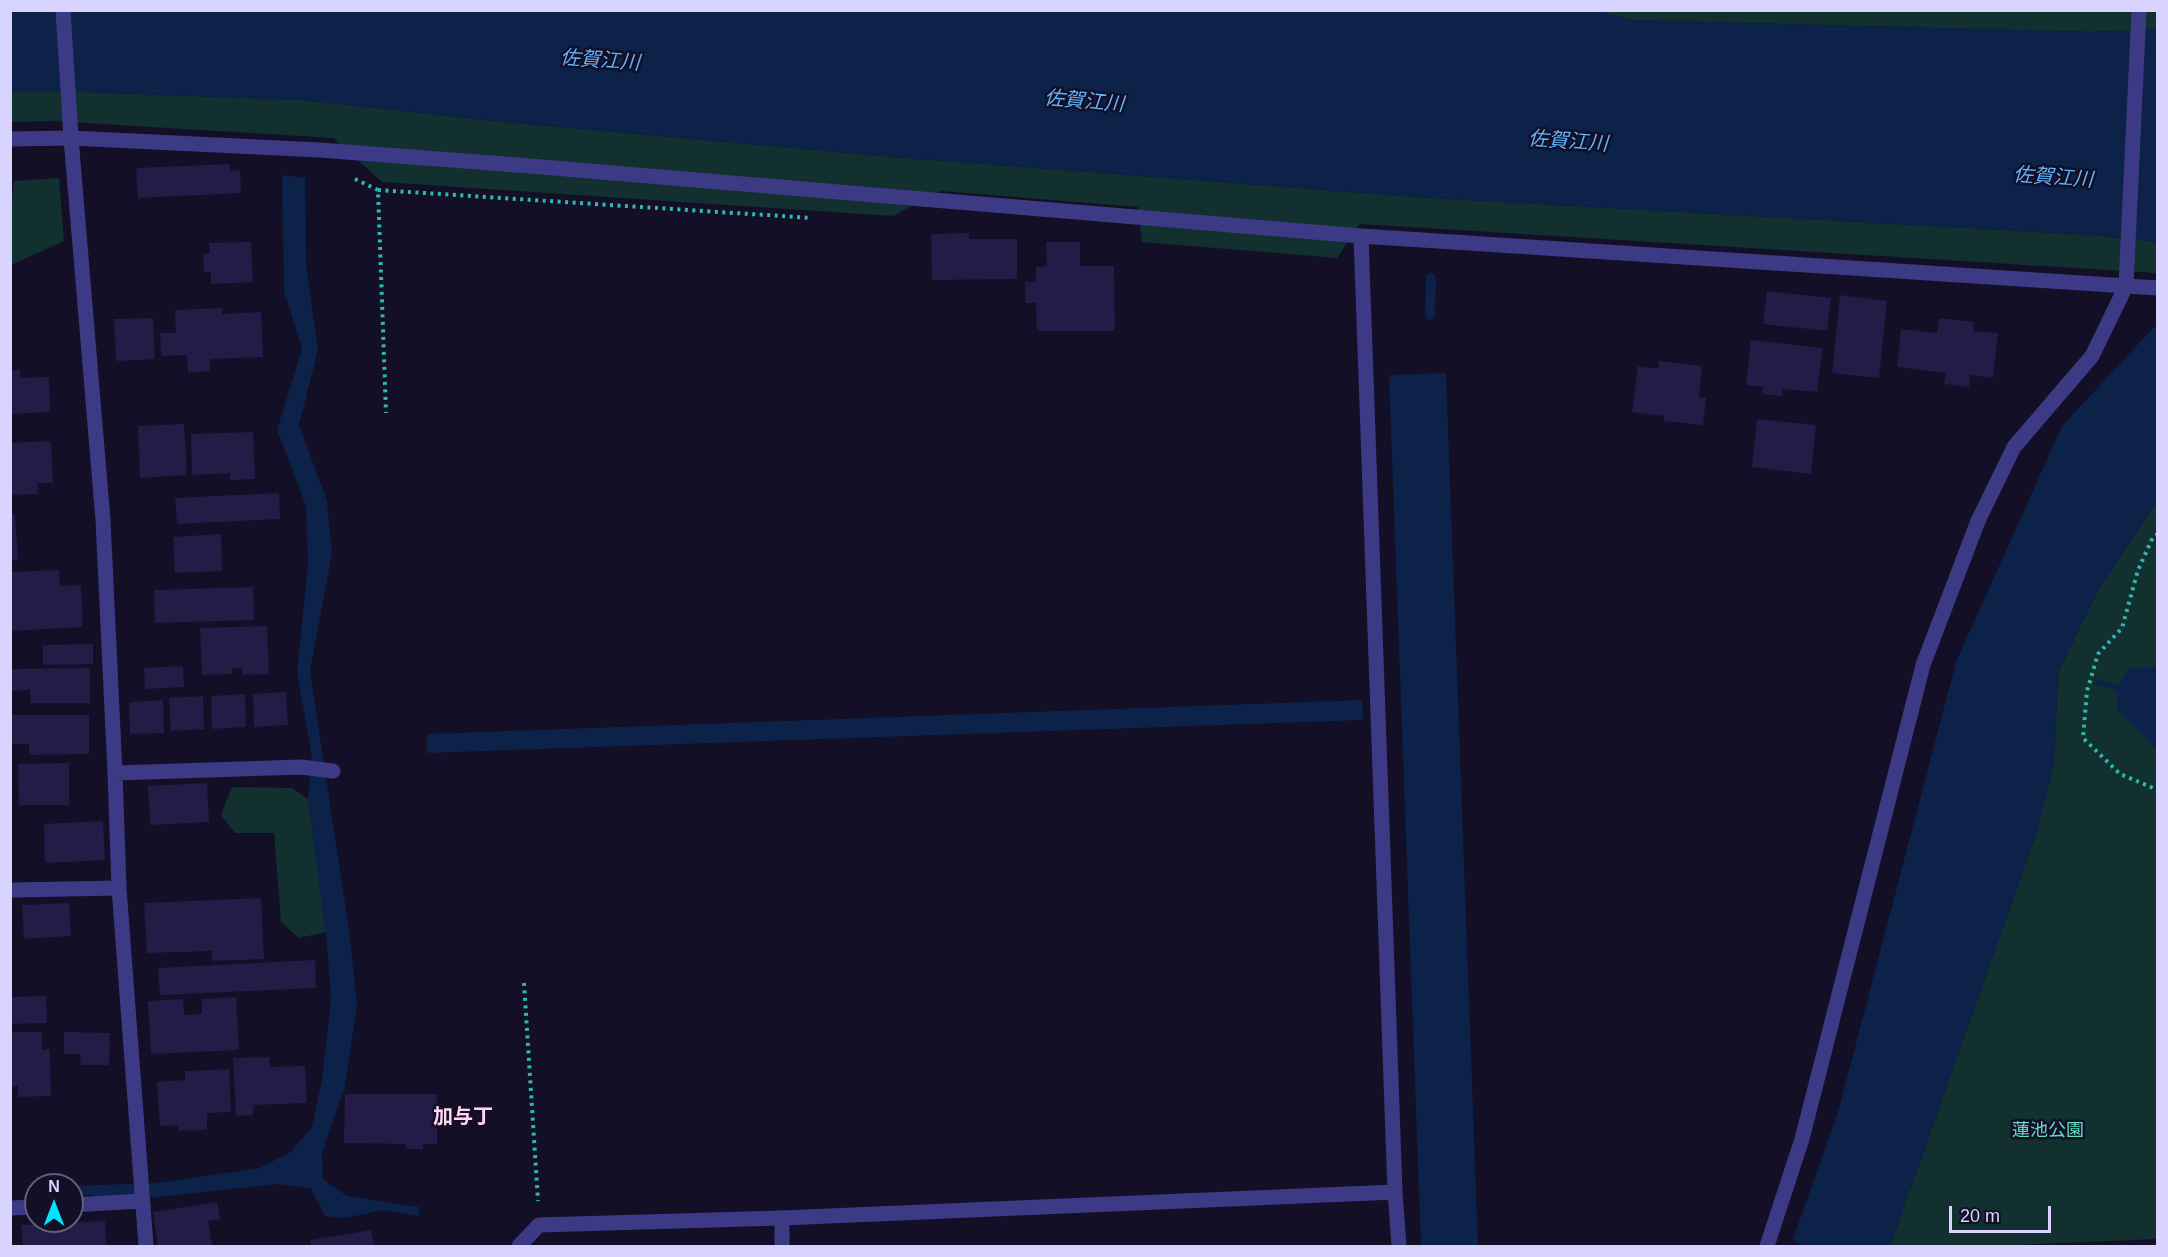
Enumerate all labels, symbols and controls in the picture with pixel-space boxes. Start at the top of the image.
water label: 佐賀江川 [559,46,641,76]
water label: 佐賀江川 [1043,87,1125,117]
water label: 佐賀江川 [1527,127,1609,157]
water label: 佐賀江川 [2012,163,2094,193]
district label: 加与丁 [433,1105,493,1129]
park label: 蓮池公園 [2012,1120,2084,1142]
north arrow [24,1173,84,1233]
text: N [48,1178,60,1195]
scale bar [1952,1194,2054,1232]
text: 20 m [1960,1206,2000,1226]

